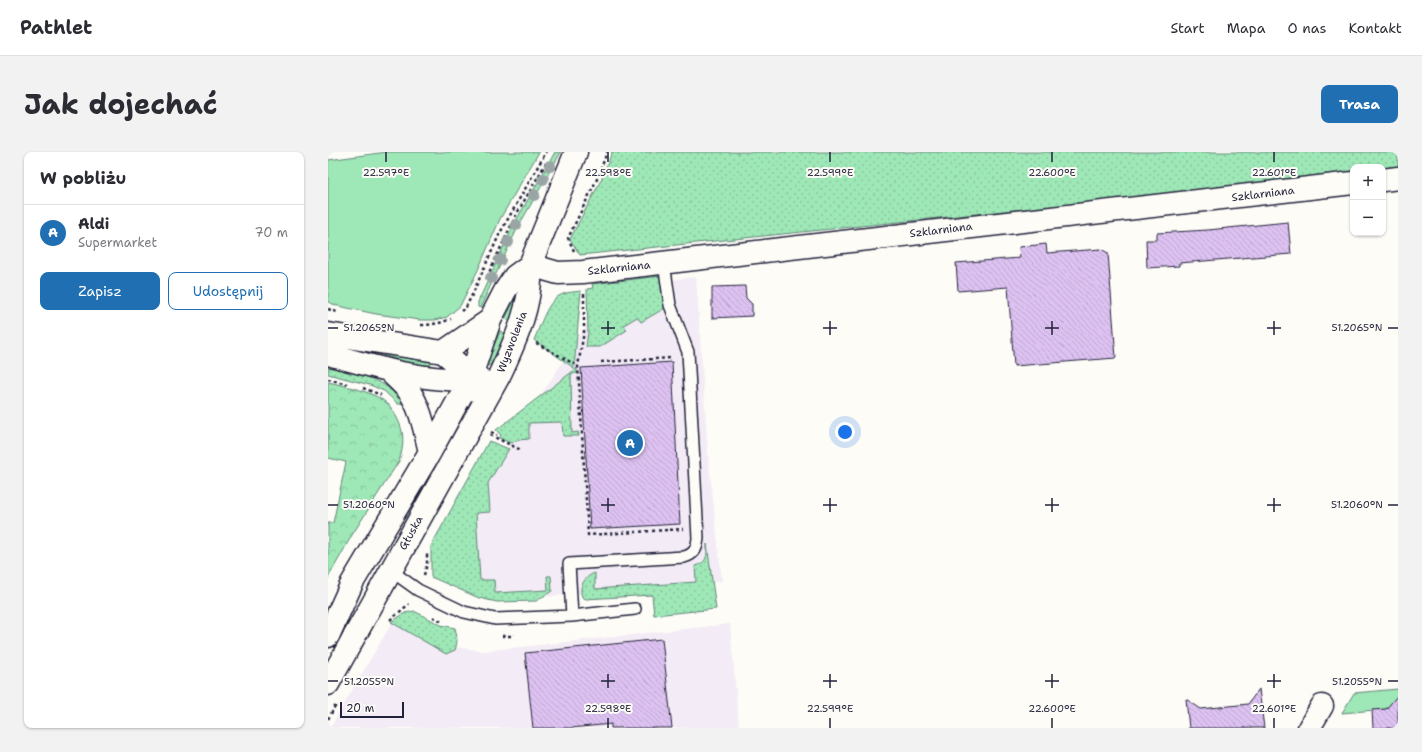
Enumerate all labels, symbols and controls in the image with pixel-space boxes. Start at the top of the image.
text: Pathlet [20,15,92,40]
text: Start [1170,19,1205,37]
text: Mapa [1227,19,1265,37]
text: O nas [1287,19,1326,37]
text: Kontakt [1348,19,1402,37]
text: Jak dojechać [24,85,218,123]
button: Trasa [1321,85,1398,123]
map controls [1350,164,1386,236]
button: + [1350,164,1386,200]
text: 22.597°E [363,166,409,179]
text: 22.598°E [585,166,631,179]
text: 22.599°E [807,166,853,179]
text: 22.600°E [1028,166,1076,179]
text: 22.601°E [1252,166,1296,179]
text: W pobliżu [40,167,126,189]
street label: Szklarniana [1231,183,1295,205]
button: − [1350,200,1386,236]
text: Aldi [78,214,109,234]
street label: Szklarniana [909,219,973,241]
text: A [48,224,58,241]
text: 70 m [254,224,288,241]
text: Supermarket [78,234,157,251]
street label: Szklarniana [587,257,651,279]
button: Zapisz [40,272,160,310]
button: Udostępnij [168,272,288,310]
street label: Wyzwolenia [493,309,531,375]
text: 51.2065°N [344,321,394,334]
text: 51.2065°N [1332,321,1382,334]
your location [835,422,855,442]
pin: A [617,428,643,458]
text: 51.2060°N [343,498,395,511]
text: 51.2060°N [1331,498,1383,511]
street label: Głuska [396,513,427,553]
text: 51.2055°N [344,675,394,688]
text: 51.2055°N [1332,675,1382,688]
scale bar [340,700,404,719]
text: 20 m [346,701,374,716]
text: 22.598°E [585,702,631,715]
text: 22.599°E [807,702,853,715]
text: 22.600°E [1028,702,1076,715]
text: 22.601°E [1252,702,1296,715]

